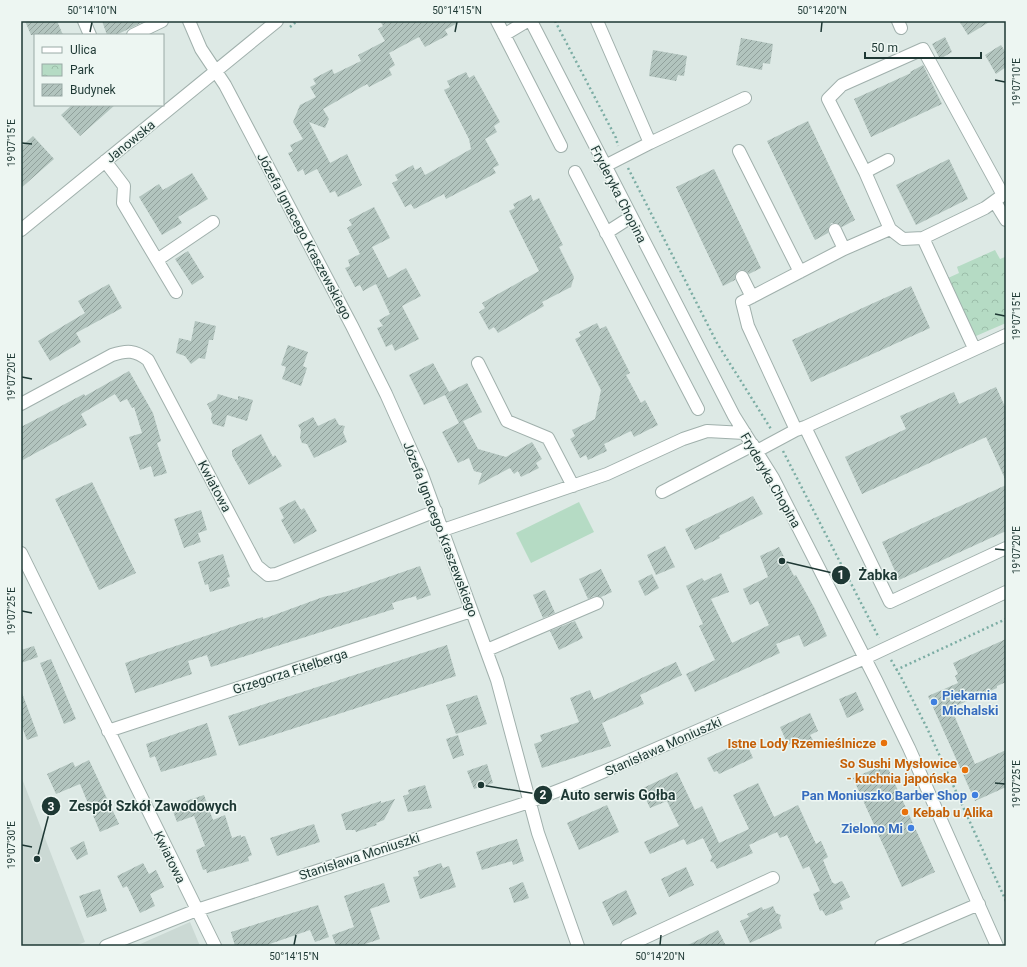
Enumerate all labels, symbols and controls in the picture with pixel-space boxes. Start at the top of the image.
text: 50°14'10"N [67,5,117,16]
text: 50°14'15"N [432,5,482,16]
text: 50°14'20"N [797,5,847,16]
legend [34,34,164,106]
scale bar [865,34,981,60]
text: 50 m [871,41,898,55]
text: Ulica [70,43,96,57]
text: 19°07'10"E [1011,58,1022,106]
text: Park [70,63,95,77]
text: Budynek [70,83,117,97]
street label: Janowska [103,117,158,166]
text: 19°07'15"E [6,119,17,167]
street label: Fryderyka Chopina [588,143,650,245]
street label: Józefa Ignacego Kraszewskiego [254,150,355,322]
text: 19°07'15"E [1011,292,1022,340]
text: 19°07'20"E [6,353,17,401]
street label: Fryderyka Chopina [737,430,804,530]
street label: Józefa Ignacego Kraszewskiego [400,439,481,619]
street label: Kwiatowa [195,458,234,515]
text: 19°07'20"E [1011,526,1022,574]
callout: Żabka [831,562,906,588]
text: Żabka [859,567,898,583]
text: 1 [838,568,844,582]
text: 19°07'25"E [6,587,17,635]
street label: Grzegorza Fitelberga [231,646,349,697]
place label: Piekarnia Michalski [942,688,998,718]
marker: Piekarnia Michalski [929,697,939,707]
street label: Stanisława Moniuszki [603,714,724,779]
place label: Istne Lody Rzemieślnicze [727,736,876,751]
marker: Istne Lody Rzemieślnicze [879,738,889,748]
place label: So Sushi Mysłowice - kuchnia japońska [840,756,957,786]
text: 19°07'25"E [1011,760,1022,808]
marker: So Sushi Mysłowice - kuchnia japońska [960,765,970,775]
callout: Auto serwis Gołba [533,782,683,808]
text: Auto serwis Gołba [561,787,676,803]
text: 2 [540,788,547,802]
place label: Pan Moniuszko Barber Shop [801,788,967,803]
marker: Pan Moniuszko Barber Shop [970,790,980,800]
callout: Zespół Szkół Zawodowych [41,793,245,819]
text: Zespół Szkół Zawodowych [69,798,237,814]
text: 3 [48,800,55,814]
place label: Kebab u Alika [913,805,993,820]
marker: Kebab u Alika [900,807,910,817]
text: 19°07'30"E [6,821,17,869]
place label: Zielono Mi [841,821,903,836]
marker: Zielono Mi [906,823,916,833]
street label: Kwiatowa [151,829,189,886]
street label: Stanisława Moniuszki [297,830,421,883]
text: 50°14'15"N [269,951,319,962]
text: 50°14'20"N [635,951,685,962]

